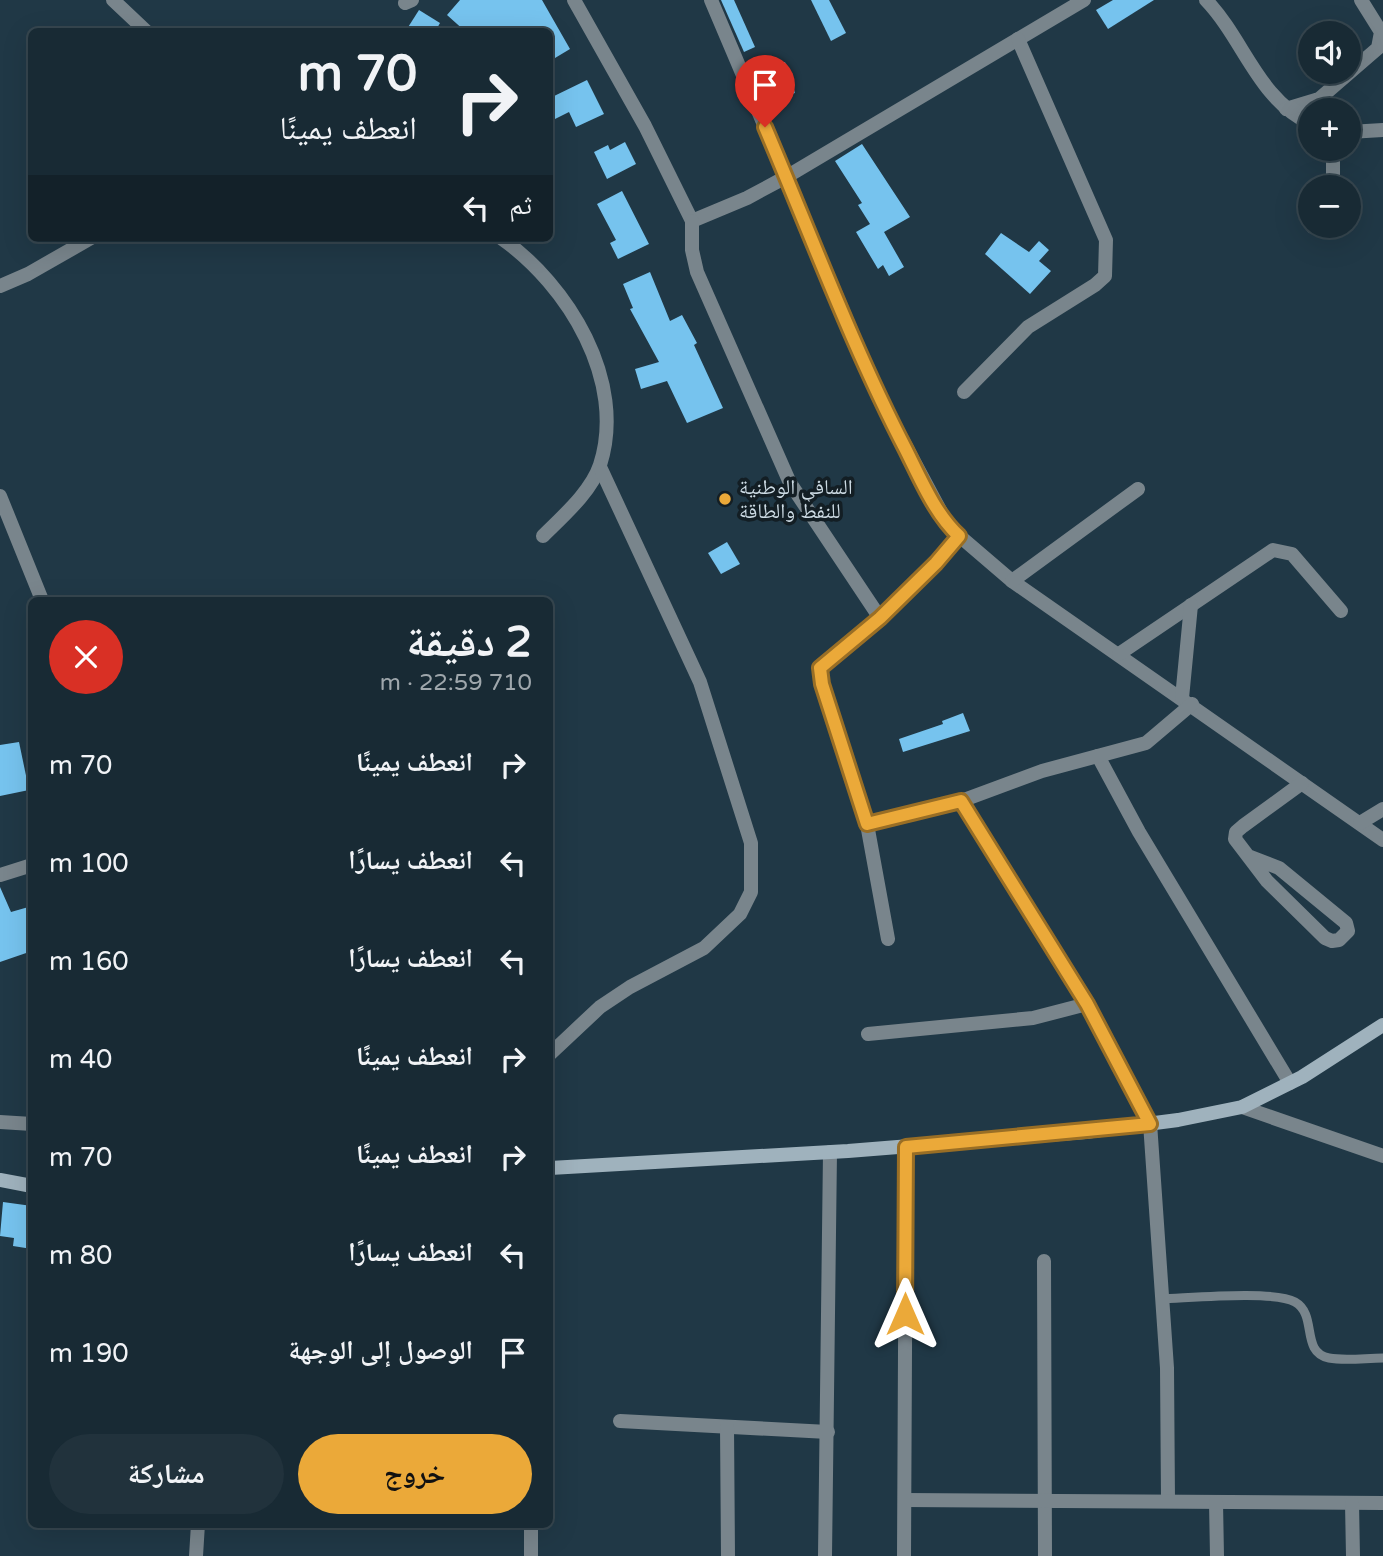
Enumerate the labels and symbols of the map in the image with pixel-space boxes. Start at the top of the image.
pin [735,55,795,127]
place label: السافي الوطنية للنفط والطاقة [739,475,853,524]
marker: السافي الوطنية للنفط والطاقة [717,491,733,507]
position arrow [868,1277,942,1351]

